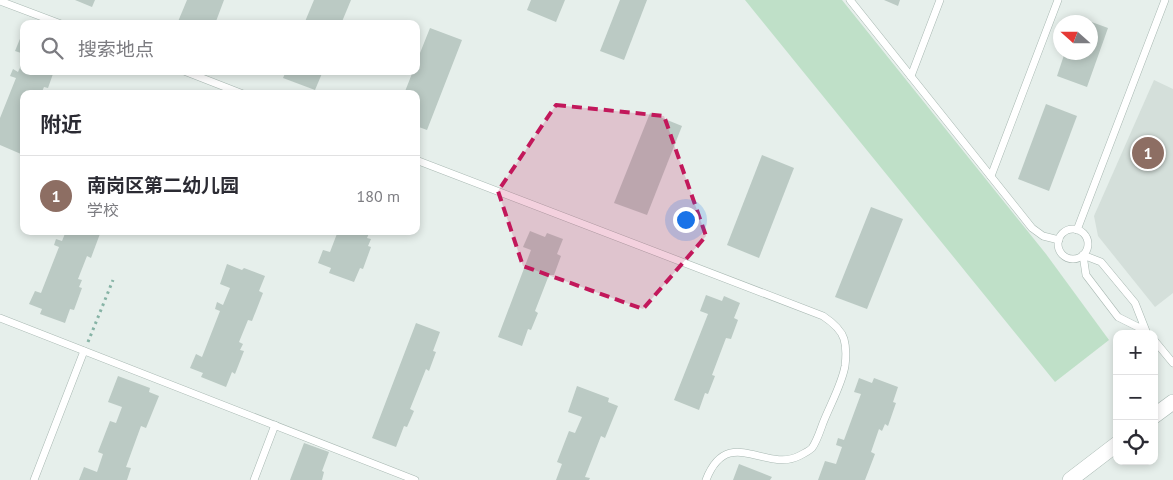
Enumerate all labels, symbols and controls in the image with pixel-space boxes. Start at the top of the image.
north arrow [1053,15,1098,60]
search box [20,20,420,75]
icon: search [38,34,66,62]
text: 搜索地点 [78,37,154,61]
text: 附近 [40,111,82,138]
pin: 1 [1132,134,1164,172]
text: 南岗区第二幼儿园 [87,173,239,197]
text: 1 [51,186,61,206]
text: 180 m [357,186,400,206]
text: 学校 [87,200,119,220]
your location [673,207,699,233]
map controls [1113,330,1158,465]
button: + [1113,330,1158,375]
button: − [1113,375,1158,420]
button: locate [1113,420,1158,465]

